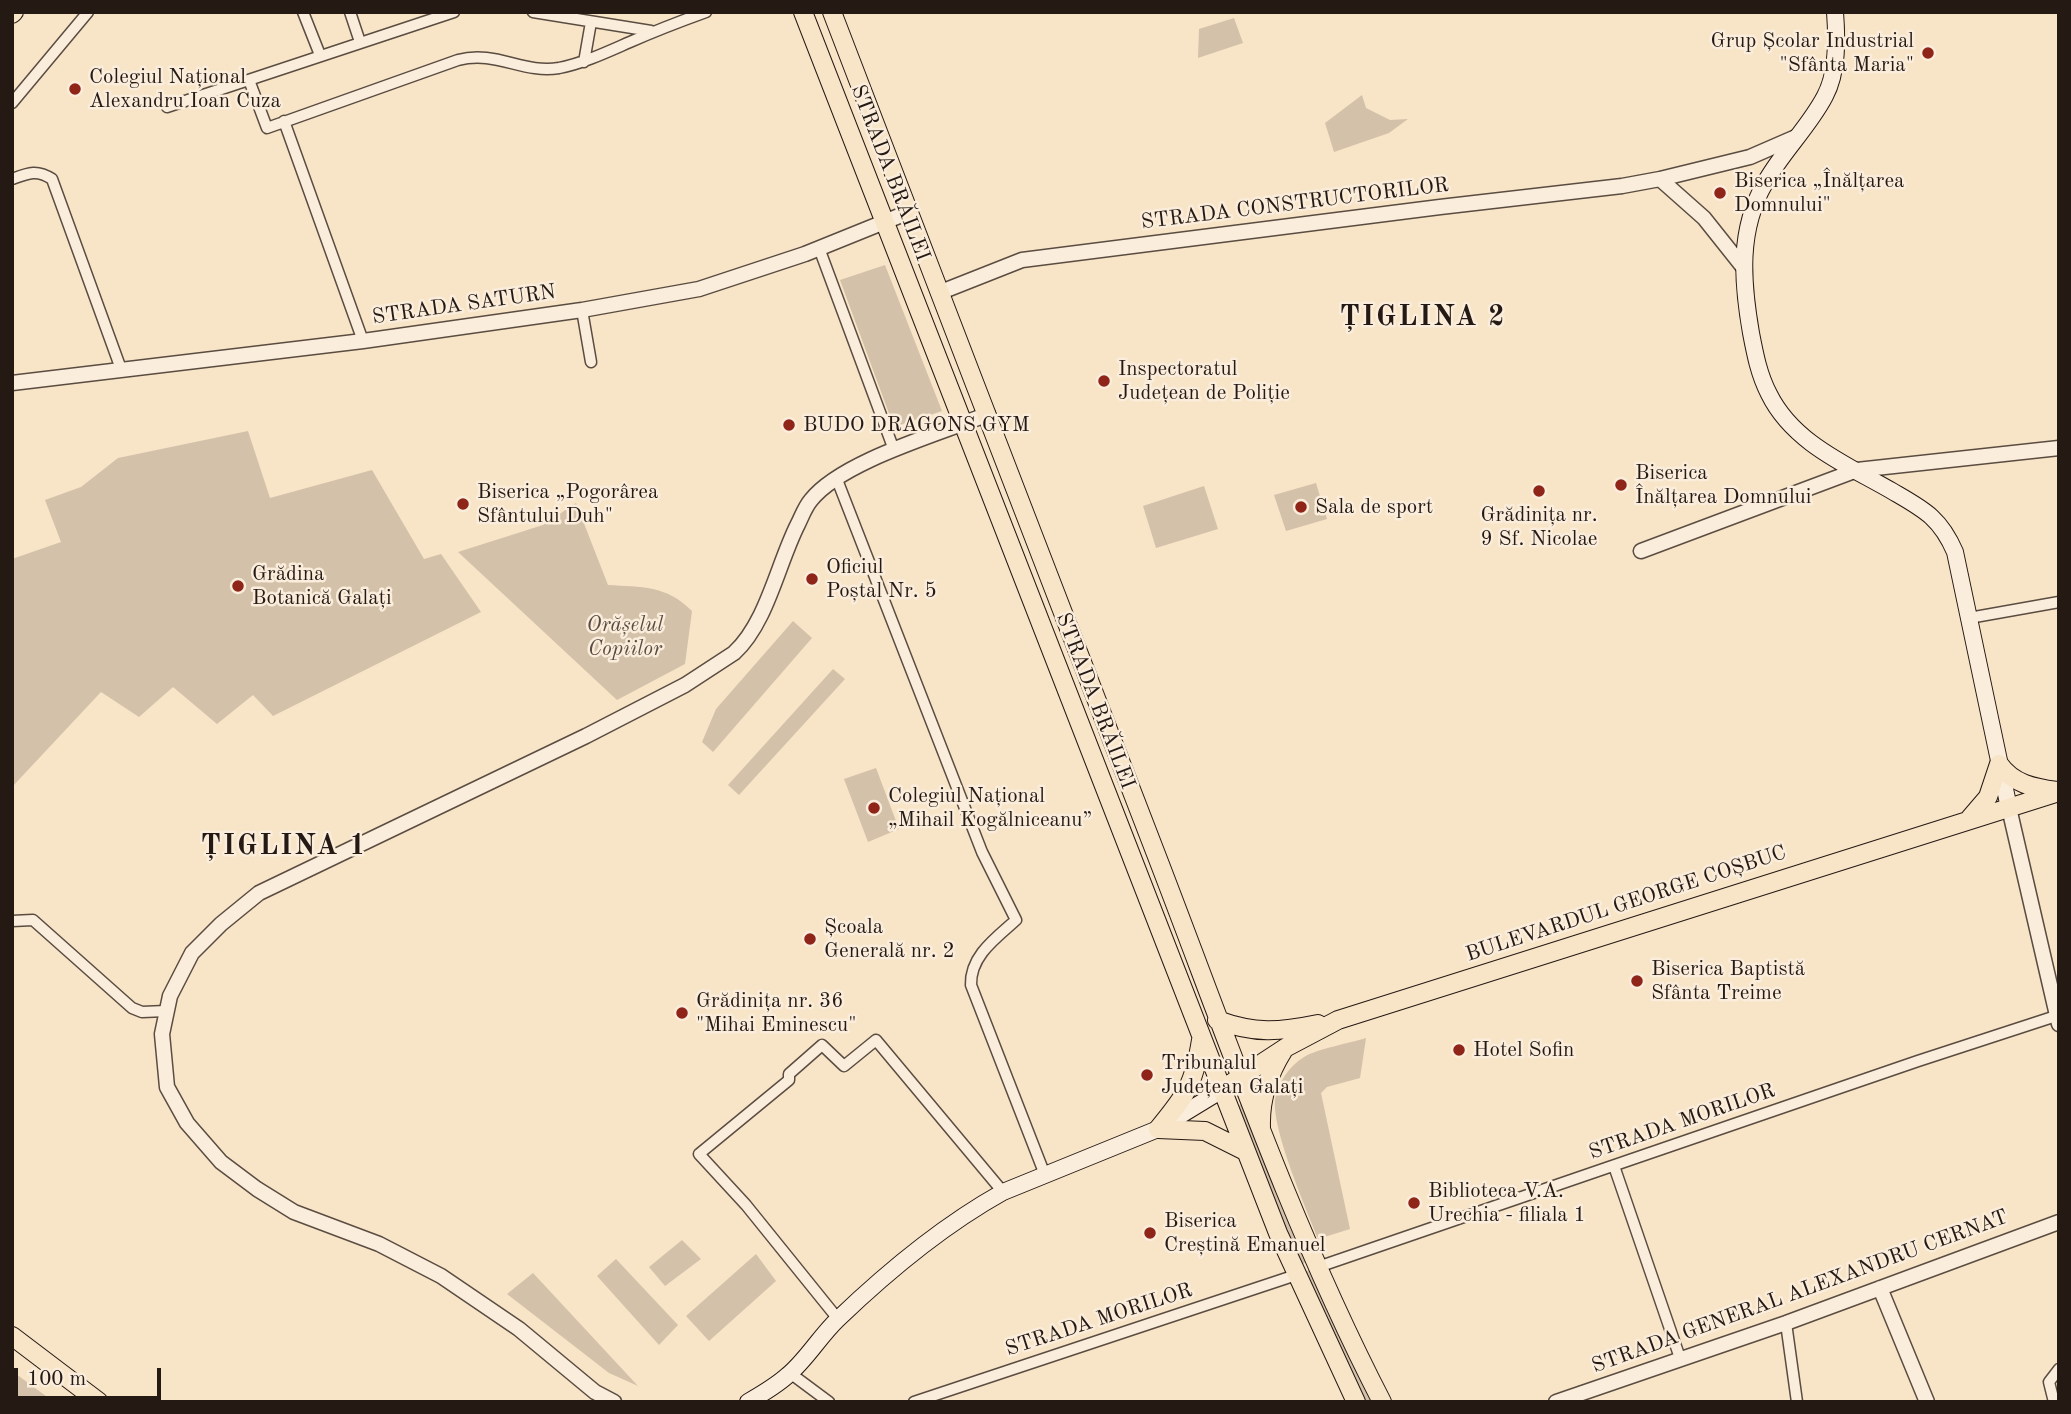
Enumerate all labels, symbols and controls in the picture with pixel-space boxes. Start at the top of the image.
place label: Grup Școlar Industrial "Sfânta Maria" [1711,28,1914,78]
marker: Grup Școlar Industrial "Sfânta Maria" [1920,45,1936,61]
place label: Colegiul Național Alexandru Ioan Cuza [89,64,281,114]
marker: Colegiul Național Alexandru Ioan Cuza [67,81,83,97]
street label: STRADA BRĂILEI [845,81,935,265]
place label: Biserica „Înălțarea Domnului" [1734,168,1904,218]
street label: STRADA CONSTRUCTORILOR [1140,173,1450,235]
marker: Biserica „Înălțarea Domnului" [1712,185,1728,201]
street label: STRADA SATURN [370,280,558,330]
district label: ȚIGLINA 2 [1341,301,1505,335]
place label: Inspectoratul Județean de Poliție [1118,356,1290,406]
marker: Inspectoratul Județean de Poliție [1096,373,1112,389]
place label: BUDO DRAGONS GYM [803,412,1030,438]
marker: BUDO DRAGONS GYM [781,417,797,433]
place label: Biserica Înălțarea Domnului [1635,460,1811,510]
marker: Biserica Înălțarea Domnului [1613,477,1629,493]
place label: Biserica „Pogorârea Sfântului Duh" [477,479,658,529]
marker: Grădinița nr. 9 Sf. Nicolae [1531,483,1547,499]
place label: Sala de sport [1315,494,1433,520]
marker: Biserica „Pogorârea Sfântului Duh" [455,496,471,512]
marker: Sala de sport [1293,499,1309,515]
place label: Grădinița nr. 9 Sf. Nicolae [1480,502,1598,552]
place label: Oficiul Poștal Nr. 5 [826,554,937,604]
place label: Grădina Botanică Galați [252,561,392,611]
marker: Oficiul Poștal Nr. 5 [804,571,820,587]
marker: Grădina Botanică Galați [230,578,246,594]
street label: STRADA BRĂILEI [1050,609,1140,793]
park label: Orășelul Copiilor [587,612,663,662]
place label: Colegiul Național „Mihail Kogălniceanu” [888,783,1092,833]
marker: Colegiul Național „Mihail Kogălniceanu” [866,800,882,816]
district label: ȚIGLINA 1 [202,830,366,864]
street label: BULEVARDUL GEORGE COȘBUC [1463,840,1789,968]
place label: Școala Generală nr. 2 [824,914,955,964]
marker: Școala Generală nr. 2 [802,931,818,947]
place label: Biserica Baptistă Sfânta Treime [1651,956,1805,1006]
marker: Biserica Baptistă Sfânta Treime [1629,973,1645,989]
place label: Grădinița nr. 36 "Mihai Eminescu" [696,988,856,1038]
marker: Grădinița nr. 36 "Mihai Eminescu" [674,1005,690,1021]
place label: Hotel Sofin [1473,1037,1574,1063]
marker: Hotel Sofin [1451,1042,1467,1058]
place label: Tribunalul Județean Galați [1161,1050,1303,1100]
marker: Tribunalul Județean Galați [1139,1067,1155,1083]
street label: STRADA MORILOR [1585,1078,1779,1166]
place label: Biblioteca V.A. Urechia - filiala 1 [1428,1178,1586,1228]
marker: Biblioteca V.A. Urechia - filiala 1 [1406,1195,1422,1211]
street label: STRADA GENERAL ALEXANDRU CERNAT [1588,1205,2012,1379]
place label: Biserica Creștină Emanuel [1164,1208,1325,1258]
marker: Biserica Creștină Emanuel [1142,1225,1158,1241]
street label: STRADA MORILOR [1002,1278,1196,1362]
scale bar [18,1354,164,1398]
text: 100 m [27,1369,86,1390]

